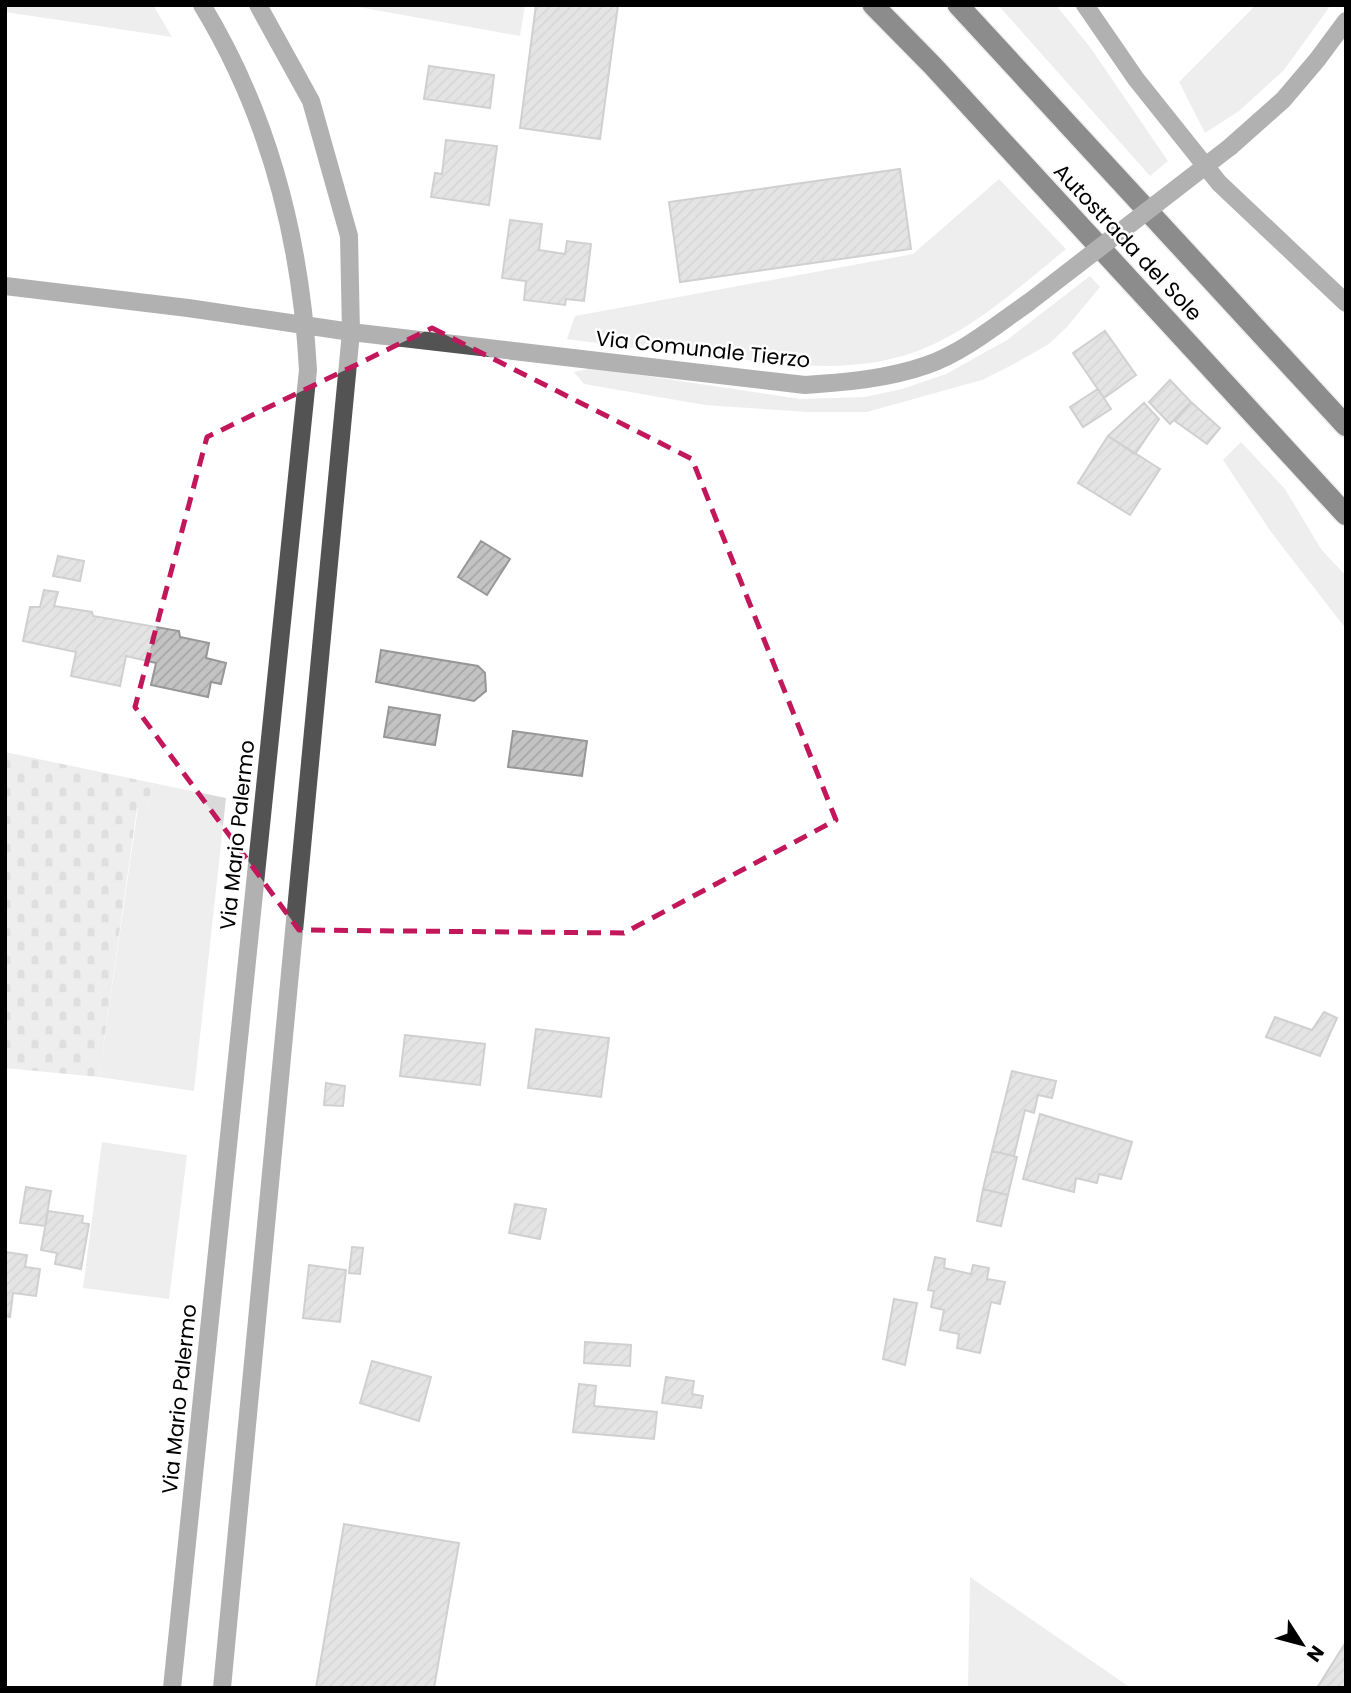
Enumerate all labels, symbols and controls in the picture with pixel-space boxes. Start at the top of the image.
street label: Autostrada del Sole [1047,157,1209,327]
street label: Via Comunale Tierzo [594,323,812,375]
street label: Via Mario Palermo [213,739,261,931]
street label: Via Mario Palermo [155,1303,203,1495]
north arrow [1267,1609,1337,1679]
text: N [1300,1640,1330,1667]

